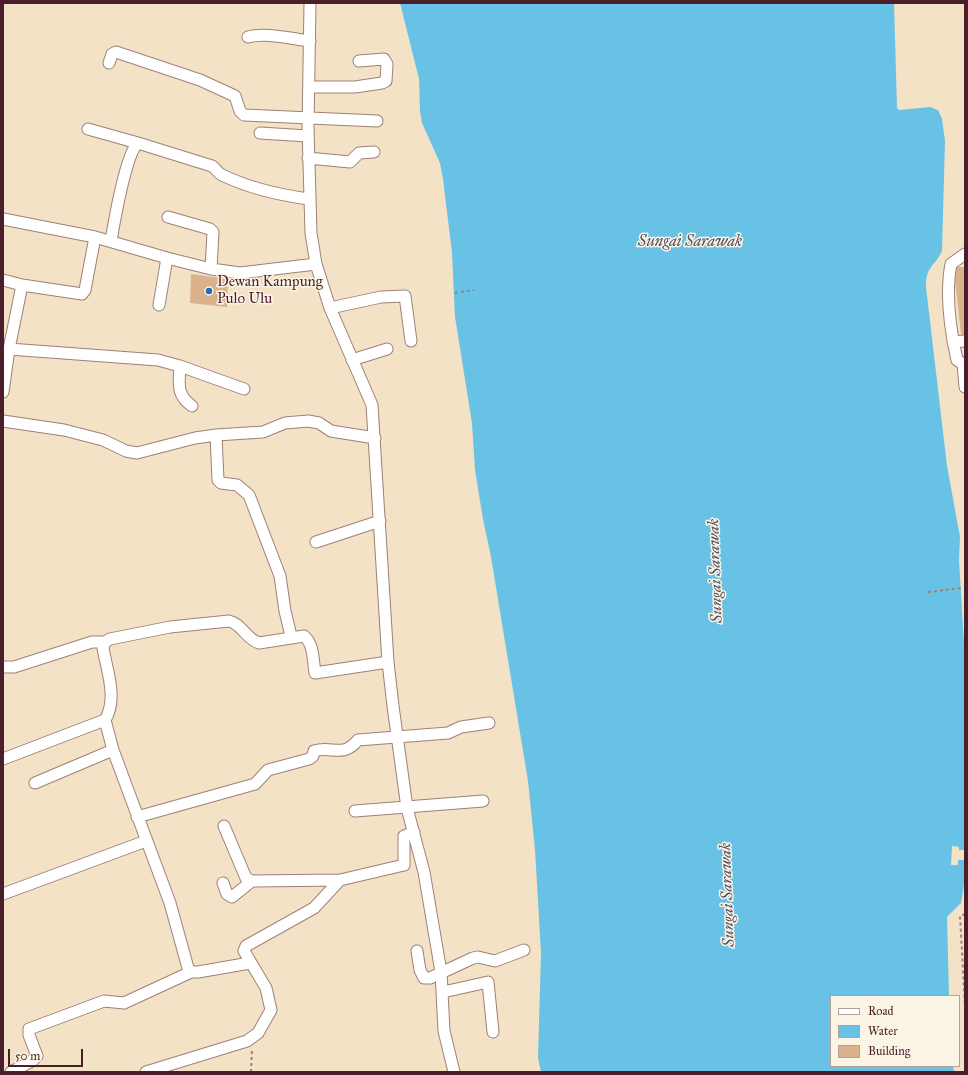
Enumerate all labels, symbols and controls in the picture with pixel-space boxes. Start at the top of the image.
water label: Sungai Sarawak [638,232,742,252]
place label: Dewan Kampung Pulo Ulu [217,273,323,308]
marker: Dewan Kampung Pulo Ulu [204,286,214,296]
water label: Sungai Sarawak [705,518,727,624]
water label: Sungai Sarawak [717,842,739,948]
legend [830,995,960,1067]
text: Road [868,1004,894,1018]
text: Water [868,1024,898,1038]
scale bar [10,1041,85,1067]
text: Building [868,1044,910,1058]
text: 50 m [15,1049,40,1063]

